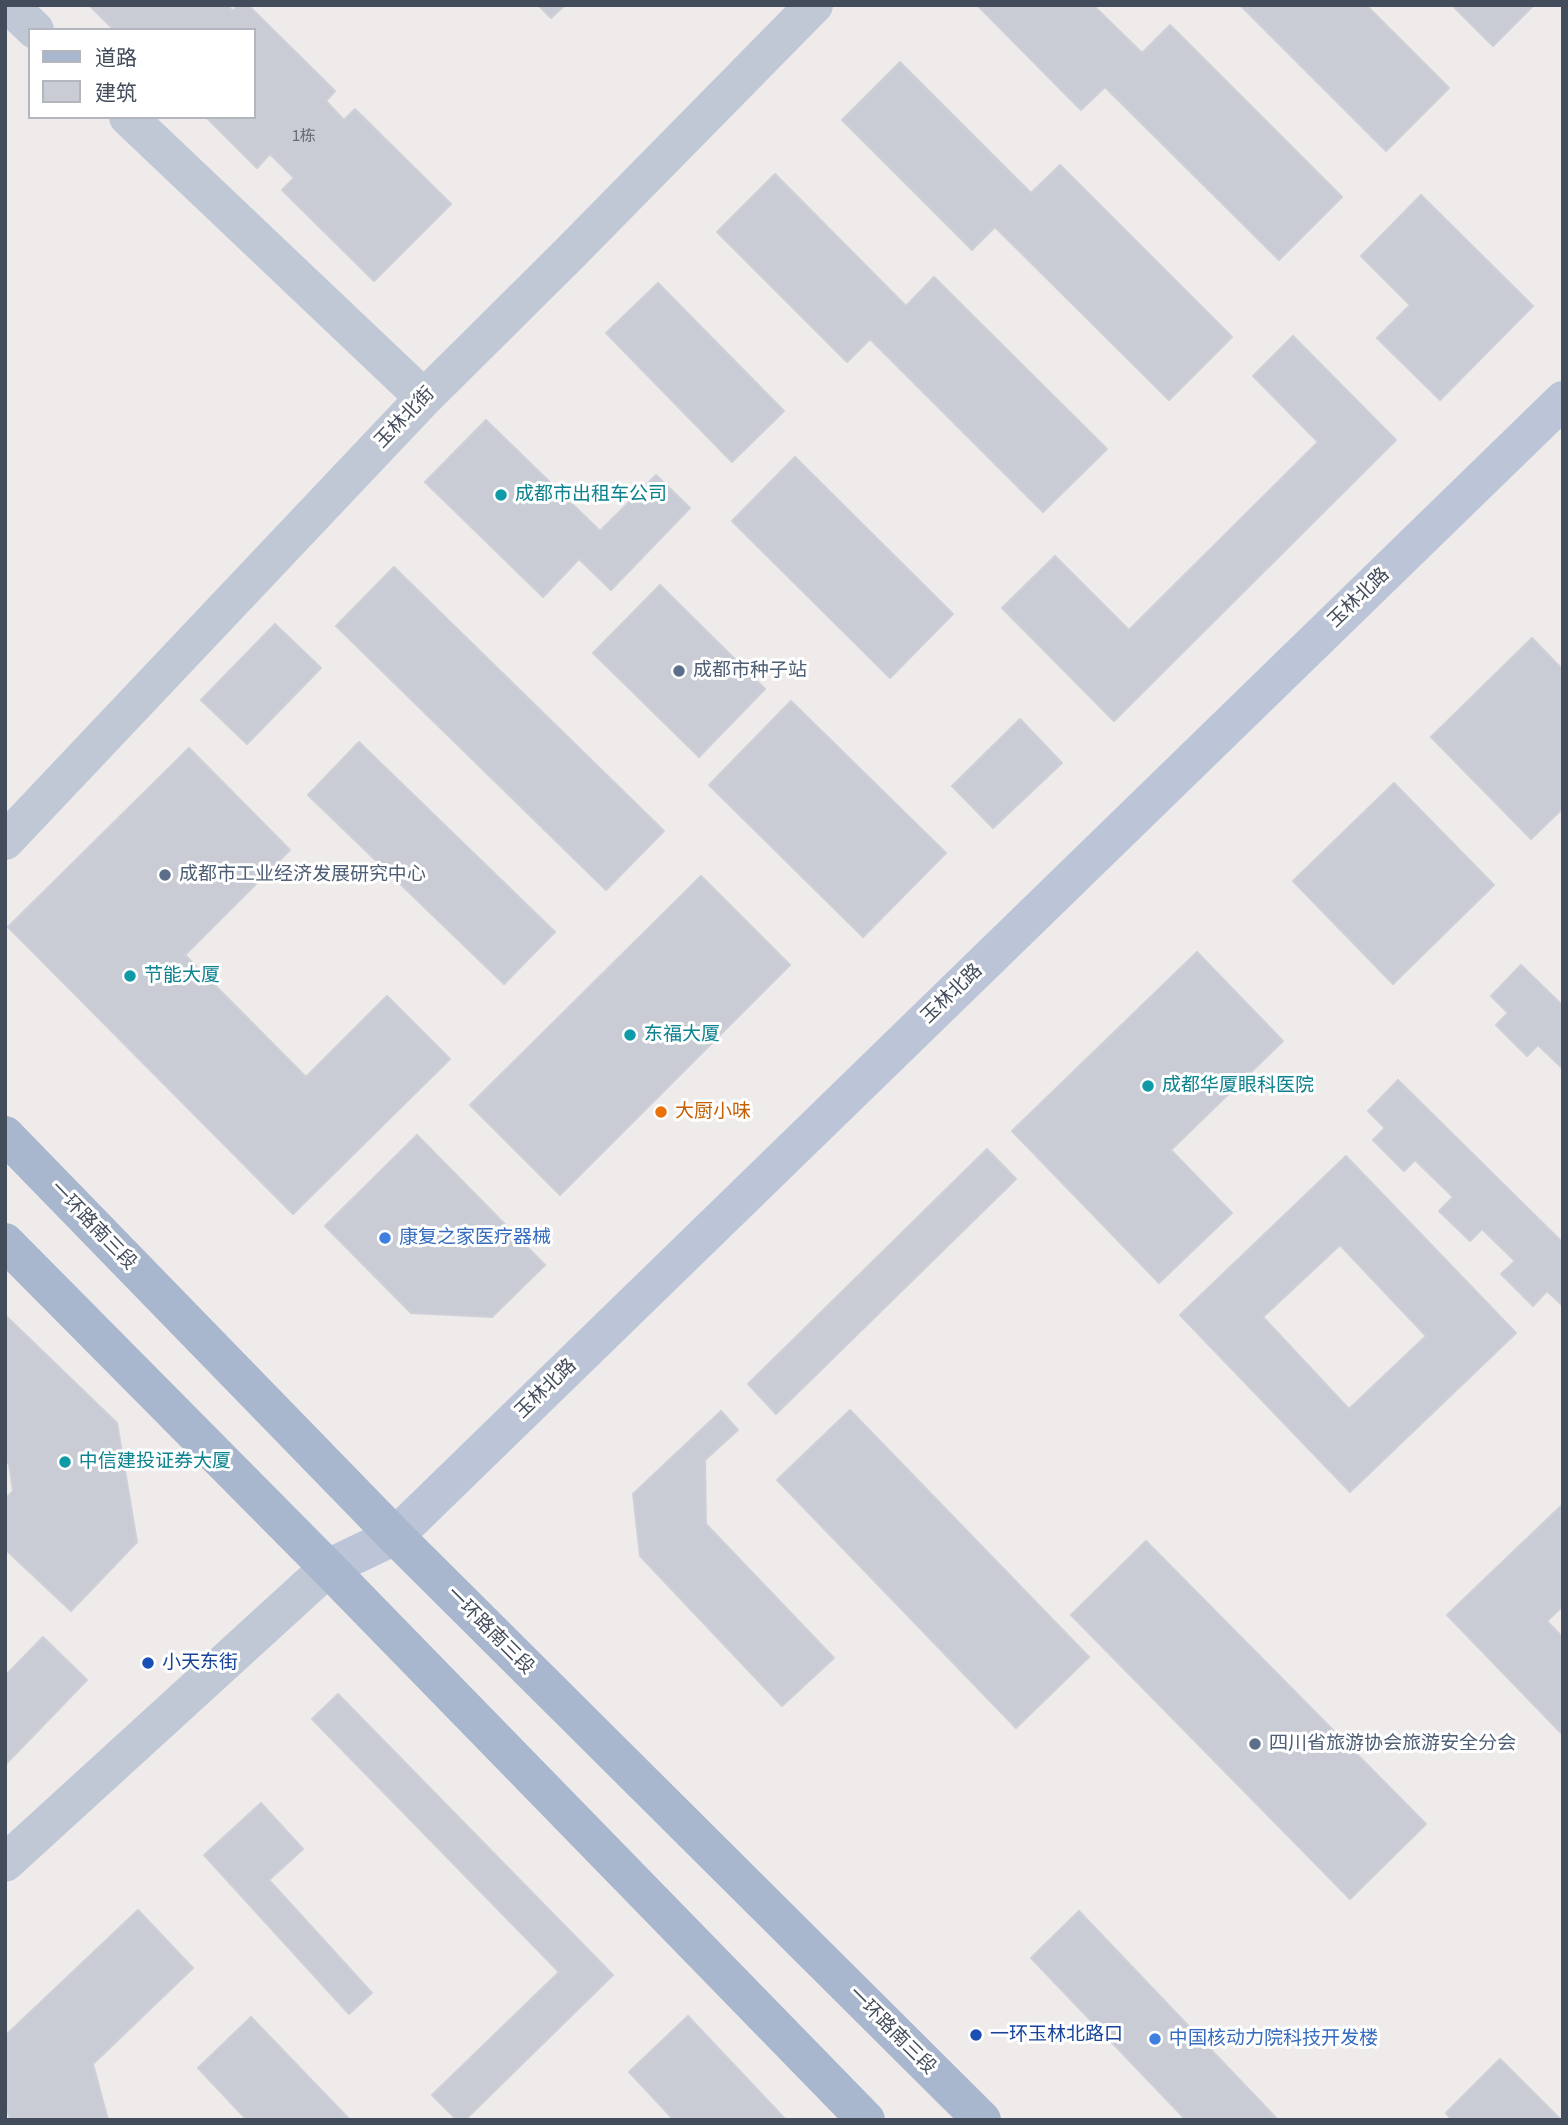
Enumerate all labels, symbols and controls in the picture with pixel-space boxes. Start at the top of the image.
legend [28,28,256,119]
text: 道路 [95,43,137,72]
text: 建筑 [95,78,137,107]
house number: 1栋 [292,127,316,147]
street label: 玉林北街 [370,383,440,453]
place label: 成都市出租车公司 [515,484,667,506]
marker: 成都市出租车公司 [493,487,509,503]
street label: 玉林北路 [1324,563,1394,633]
place label: 成都市种子站 [693,660,807,682]
marker: 成都市种子站 [671,663,687,679]
place label: 成都市工业经济发展研究中心 [179,864,426,886]
marker: 成都市工业经济发展研究中心 [157,867,173,883]
street label: 玉林北路 [917,959,987,1029]
place label: 节能大厦 [144,965,220,987]
marker: 节能大厦 [122,968,138,984]
place label: 东福大厦 [644,1024,720,1046]
marker: 东福大厦 [622,1027,638,1043]
place label: 成都华厦眼科医院 [1162,1075,1314,1097]
marker: 成都华厦眼科医院 [1140,1078,1156,1094]
place label: 大厨小味 [675,1101,751,1123]
marker: 大厨小味 [653,1104,669,1120]
street label: 一环路南三段 [45,1177,141,1275]
place label: 康复之家医疗器械 [399,1227,551,1249]
marker: 康复之家医疗器械 [377,1230,393,1246]
street label: 玉林北路 [511,1354,581,1424]
place label: 中信建投证券大厦 [79,1451,231,1473]
marker: 中信建投证券大厦 [57,1454,73,1470]
street label: 一环路南三段 [442,1583,538,1679]
place label: 小天东街 [162,1652,238,1674]
marker: 小天东街 [140,1655,156,1671]
place label: 四川省旅游协会旅游安全分会 [1269,1733,1516,1755]
marker: 四川省旅游协会旅游安全分会 [1247,1736,1263,1752]
street label: 一环路南三段 [844,1983,940,2079]
place label: 一环玉林北路口 [990,2024,1123,2046]
marker: 一环玉林北路口 [968,2027,984,2043]
place label: 中国核动力院科技开发楼 [1169,2028,1378,2050]
marker: 中国核动力院科技开发楼 [1147,2031,1163,2047]

